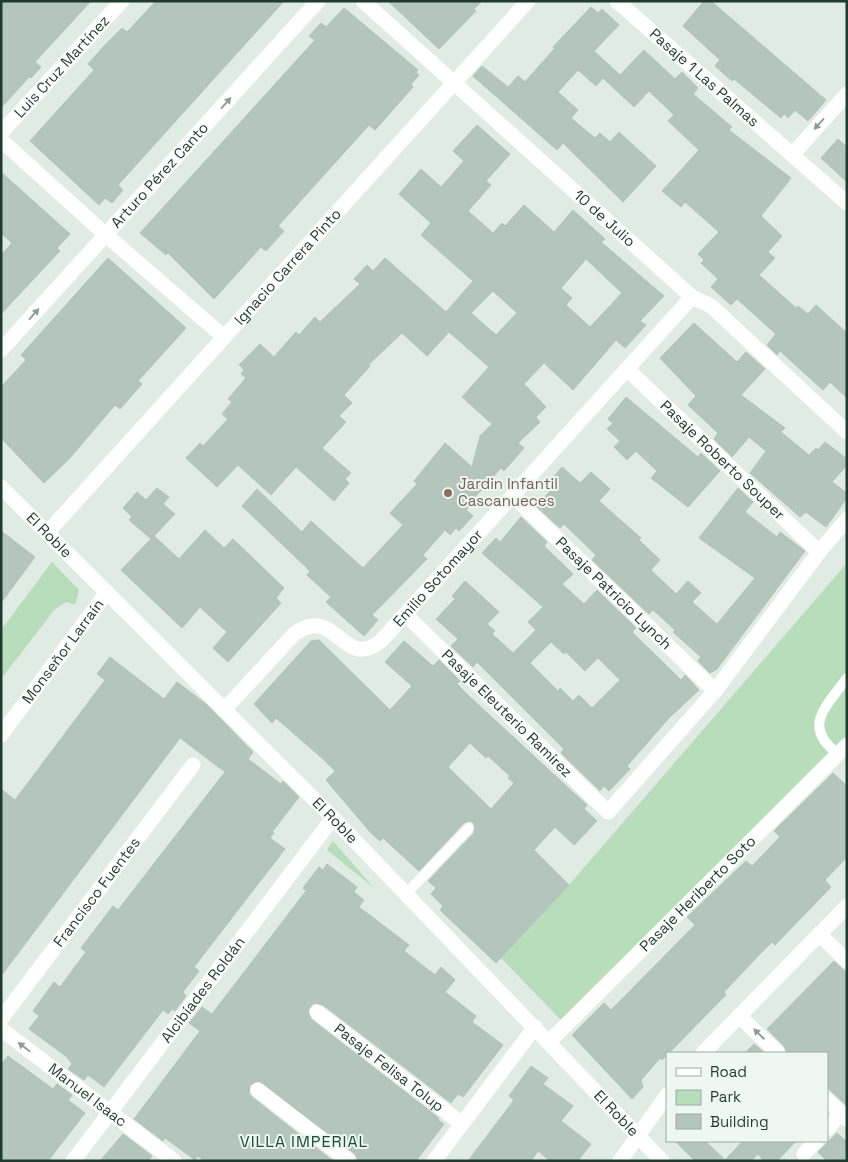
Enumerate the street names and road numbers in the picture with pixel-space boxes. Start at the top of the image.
street label: Luis Cruz Martínez [10,11,113,122]
street label: Pasaje 1 Las Palmas [646,24,763,130]
street label: Arturo Pérez Canto [106,118,212,232]
street label: 10 de Julio [570,185,640,251]
street label: Ignacio Carrera Pinto [230,204,345,329]
street label: Pasaje Roberto Souper [657,396,789,524]
street label: El Roble [23,508,76,562]
street label: Emilio Sotomayor [389,525,487,631]
street label: Pasaje Patricio Lynch [552,532,676,653]
street label: Monseñor Larraín [17,595,108,707]
street label: Pasaje Eleuterio Ramírez [438,645,577,781]
street label: El Roble [309,793,362,847]
street label: Pasaje Heriberto Soto [635,831,760,955]
street label: Francisco Fuentes [49,833,144,951]
street label: Alcibíades Roldán [156,933,249,1046]
street label: Pasaje Felisa Tolup [331,1019,448,1116]
street label: Manuel Isaac [45,1059,131,1131]
street label: El Roble [590,1086,643,1140]

